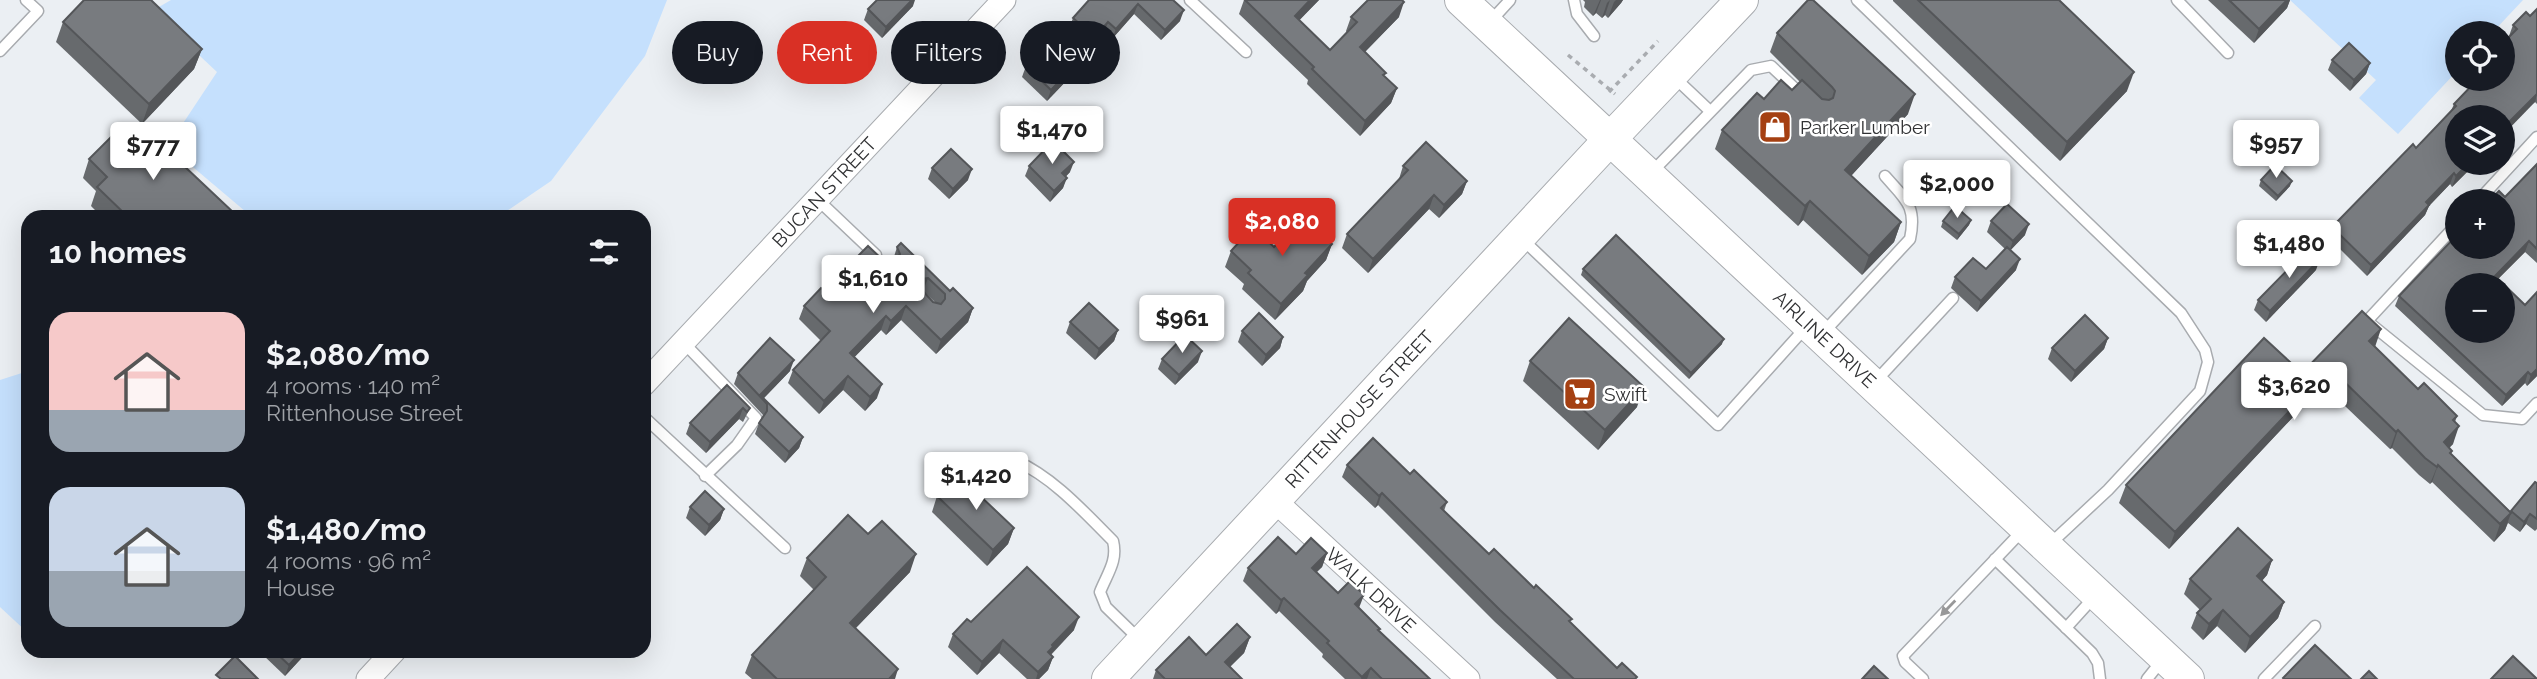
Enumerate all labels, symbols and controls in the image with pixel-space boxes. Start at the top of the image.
chip: Buy [672,21,763,84]
chip: Rent [777,21,877,84]
chip: Filters [891,21,1006,84]
chip: New [1020,21,1120,84]
map controls [2445,21,2515,343]
button: locate [2445,21,2515,91]
button: layers [2445,105,2515,175]
pin: $1,470 [995,106,1109,166]
shop icon: Parker Lumber [1756,108,1794,146]
text: $1,470 [1016,115,1088,142]
place label: Parker Lumber [1800,116,1930,138]
pin: $957 [2235,120,2317,180]
pin: $777 [112,122,194,182]
text: $957 [2249,129,2303,156]
text: $777 [126,131,180,158]
street label: BUCAN STREET [767,132,881,252]
pin: $2,000 [1900,160,2014,220]
text: $2,000 [1919,169,1995,196]
button: + [2445,189,2515,259]
pin: $2,080 [1225,198,1339,258]
text: $2,080 [1244,207,1320,234]
pin: $1,480 [2232,220,2346,280]
text: $1,480 [2253,229,2325,256]
icon: filters [585,233,623,271]
text: 10 homes [49,235,186,270]
pin: $1,610 [816,256,930,315]
text: $1,610 [838,264,908,291]
button: − [2445,273,2515,343]
street label: AIRLINE DRIVE [1769,286,1881,392]
pin: $961 [1141,296,1223,355]
text: $961 [1155,304,1209,331]
street label: RITTENHOUSE STREET [1280,325,1438,492]
text: $2,080/mo [266,337,430,372]
icon: home [105,340,189,424]
pin: $3,620 [2237,362,2351,422]
text: $3,620 [2257,371,2331,398]
text: 4 rooms · 140 m² [266,372,440,399]
supermarket icon: Swift [1561,375,1599,413]
place label: Swift [1604,383,1648,405]
text: Rittenhouse Street [266,399,463,426]
pin: $1,420 [919,452,1033,512]
text: $1,420 [940,461,1012,488]
text: $1,480/mo [266,512,426,547]
icon: home [105,515,189,599]
street label: WALK DRIVE [1322,543,1420,637]
text: 4 rooms · 96 m² [266,547,431,574]
text: House [266,574,335,601]
one-way arrow [1940,600,1957,617]

